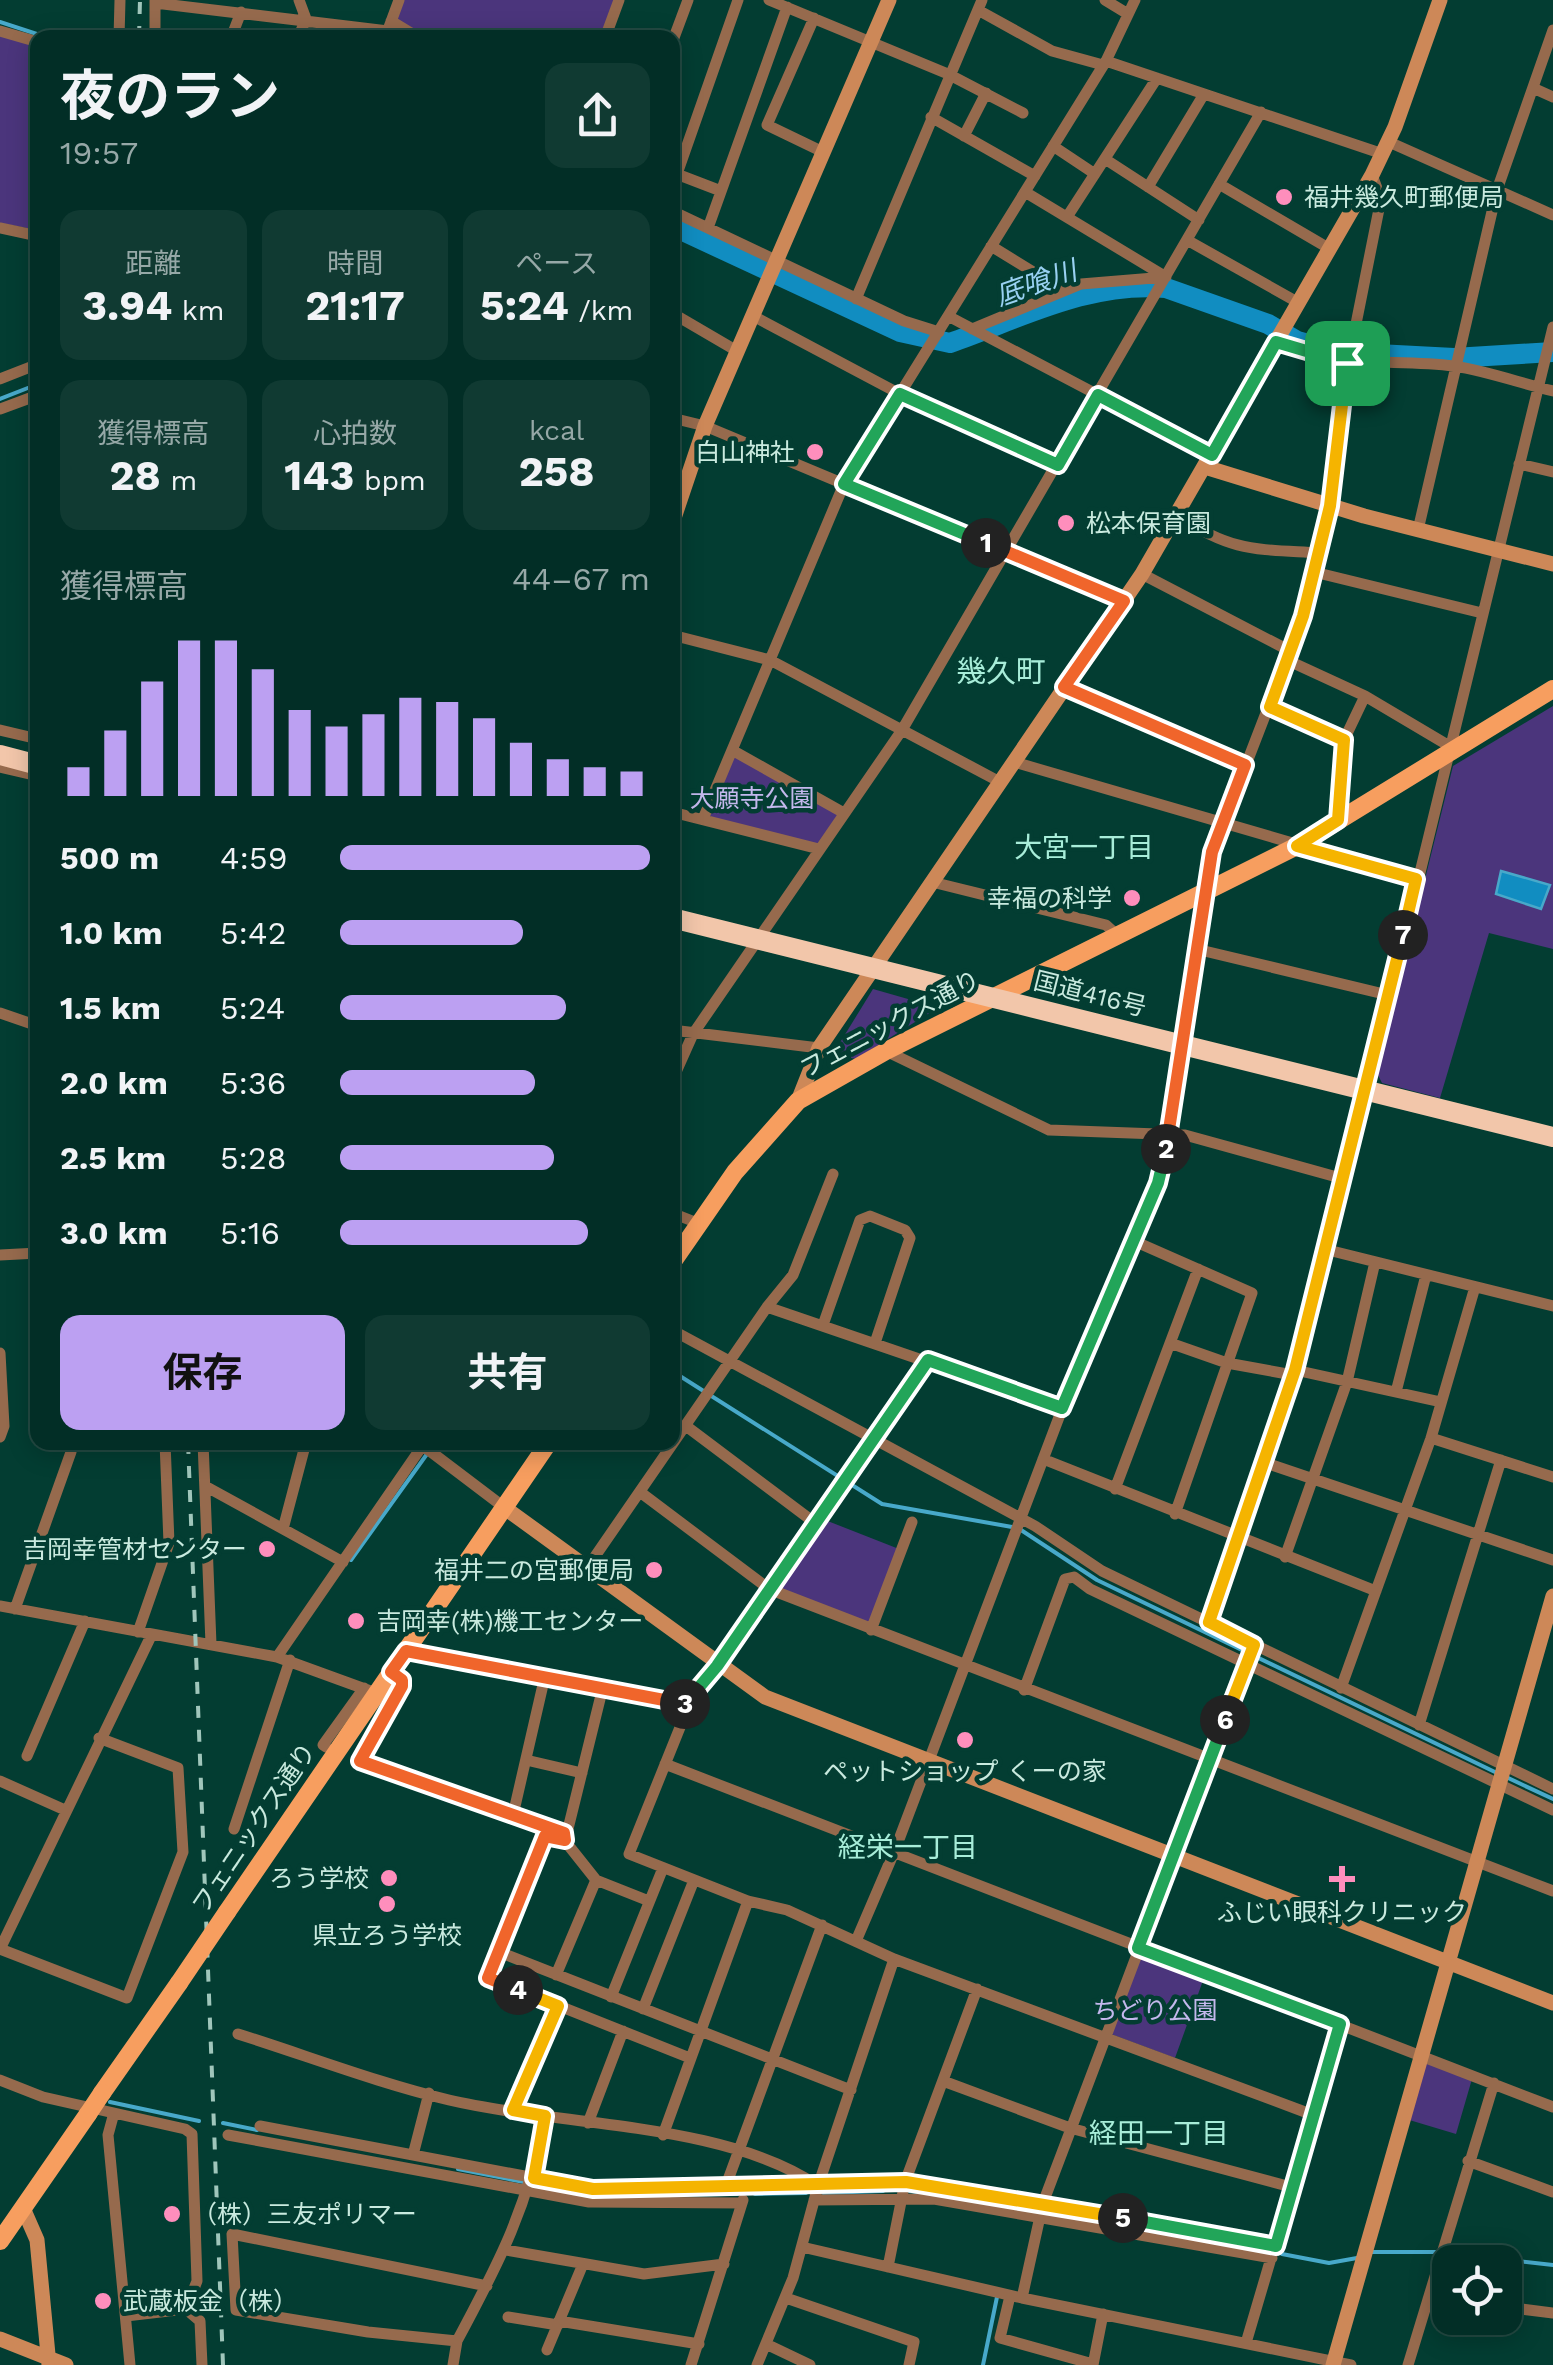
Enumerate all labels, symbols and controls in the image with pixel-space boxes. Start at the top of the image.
button: share [545,63,650,168]
text: 夜のラン [60,64,280,128]
text: 19:57 [60,134,138,172]
place label: 福井幾久町郵便局 [1304,183,1504,212]
marker: 福井幾久町郵便局 [1273,186,1295,208]
text: 距離 [125,247,181,280]
text: 時間 [327,247,383,280]
text: ペース [515,247,598,280]
water label: 底喰川 [991,253,1084,312]
text: 3.94 [82,281,172,330]
text: 21:17 [305,281,405,330]
text: 5:24 [480,281,569,330]
text: km [172,294,224,327]
text: /km [569,294,633,327]
pin [1305,321,1390,406]
icon: arrive [1320,336,1375,391]
text: kcal [529,414,584,447]
text: 獲得標高 [97,417,209,450]
text: 心拍数 [313,417,397,450]
place label: 白山神社 [695,438,795,467]
marker: 白山神社 [804,441,826,463]
text: 258 [519,447,595,496]
text: 28 [110,451,161,500]
text: 143 [284,451,354,500]
text: m [161,464,197,497]
text: bpm [354,464,426,497]
place label: 松本保育園 [1086,509,1211,538]
marker: 松本保育園 [1055,512,1077,534]
pin: 1 [961,518,1011,568]
text: 1 [980,526,992,559]
text: 44–67 m [512,560,650,598]
text: 獲得標高 [60,567,188,605]
district label: 幾久町 [956,654,1046,689]
park label: 大願寺公園 [689,784,815,813]
district label: 大宮一丁目 [1014,831,1154,864]
text: 500 m [60,839,159,877]
text: 4:59 [220,839,287,877]
place label: 幸福の科学 [987,884,1112,913]
marker: 幸福の科学 [1121,887,1143,909]
pin: 7 [1378,910,1428,960]
text: 1.0 km [60,914,163,952]
text: 5:42 [220,914,286,952]
text: 7 [1394,918,1412,951]
street label: フェニックス通り [795,964,985,1084]
street label: 国道416号 [1031,966,1149,1022]
text: 1.5 km [60,989,161,1027]
text: 5:24 [220,989,285,1027]
text: 2.0 km [60,1064,168,1102]
text: 5:36 [220,1064,286,1102]
pin: 2 [1141,1124,1191,1174]
text: 2 [1158,1132,1174,1165]
text: 2.5 km [60,1139,166,1177]
text: 5:28 [220,1139,286,1177]
text: 3.0 km [60,1214,168,1252]
text: 5:16 [220,1214,280,1252]
button: 保存 [60,1315,345,1430]
button: 共有 [365,1315,650,1430]
place label: 吉岡幸管材センター [22,1535,247,1564]
marker: 吉岡幸管材センター [256,1538,278,1560]
place label: 福井二の宮郵便局 [434,1556,634,1585]
marker: 福井二の宮郵便局 [643,1559,665,1581]
place label: 吉岡幸(株)機工センター [376,1607,644,1636]
marker: 吉岡幸(株)機工センター [345,1610,367,1632]
pin: 3 [660,1679,710,1729]
text: 3 [677,1687,693,1720]
pin: 6 [1200,1695,1250,1745]
text: 6 [1216,1703,1234,1736]
marker: ペットショップ くーの家 [954,1729,976,1751]
street label: フェニックス通り [186,1737,322,1919]
place label: ペットショップ くーの家 [823,1757,1107,1786]
district label: 経栄一丁目 [838,1831,978,1864]
place label: ろう学校 [269,1864,369,1893]
marker: ふじい眼科クリニック [1329,1866,1355,1892]
marker: ろう学校 [378,1867,400,1889]
marker: 県立ろう学校 [376,1893,398,1915]
place label: ふじい眼科クリニック [1217,1898,1467,1927]
place label: 県立ろう学校 [312,1921,462,1950]
pin: 4 [493,1965,543,2015]
text: 4 [509,1973,527,2006]
park label: ちどり公園 [1092,1996,1218,2025]
district label: 経田一丁目 [1089,2117,1229,2150]
pin: 5 [1098,2193,1148,2243]
place label: （株）三友ポリマー [192,2200,417,2229]
text: 5 [1115,2201,1131,2234]
marker: （株）三友ポリマー [161,2203,183,2225]
map controls [1432,2245,1522,2335]
button: locate [1432,2245,1522,2335]
place label: 武蔵板金（株） [123,2287,298,2316]
marker: 武蔵板金（株） [92,2290,114,2312]

